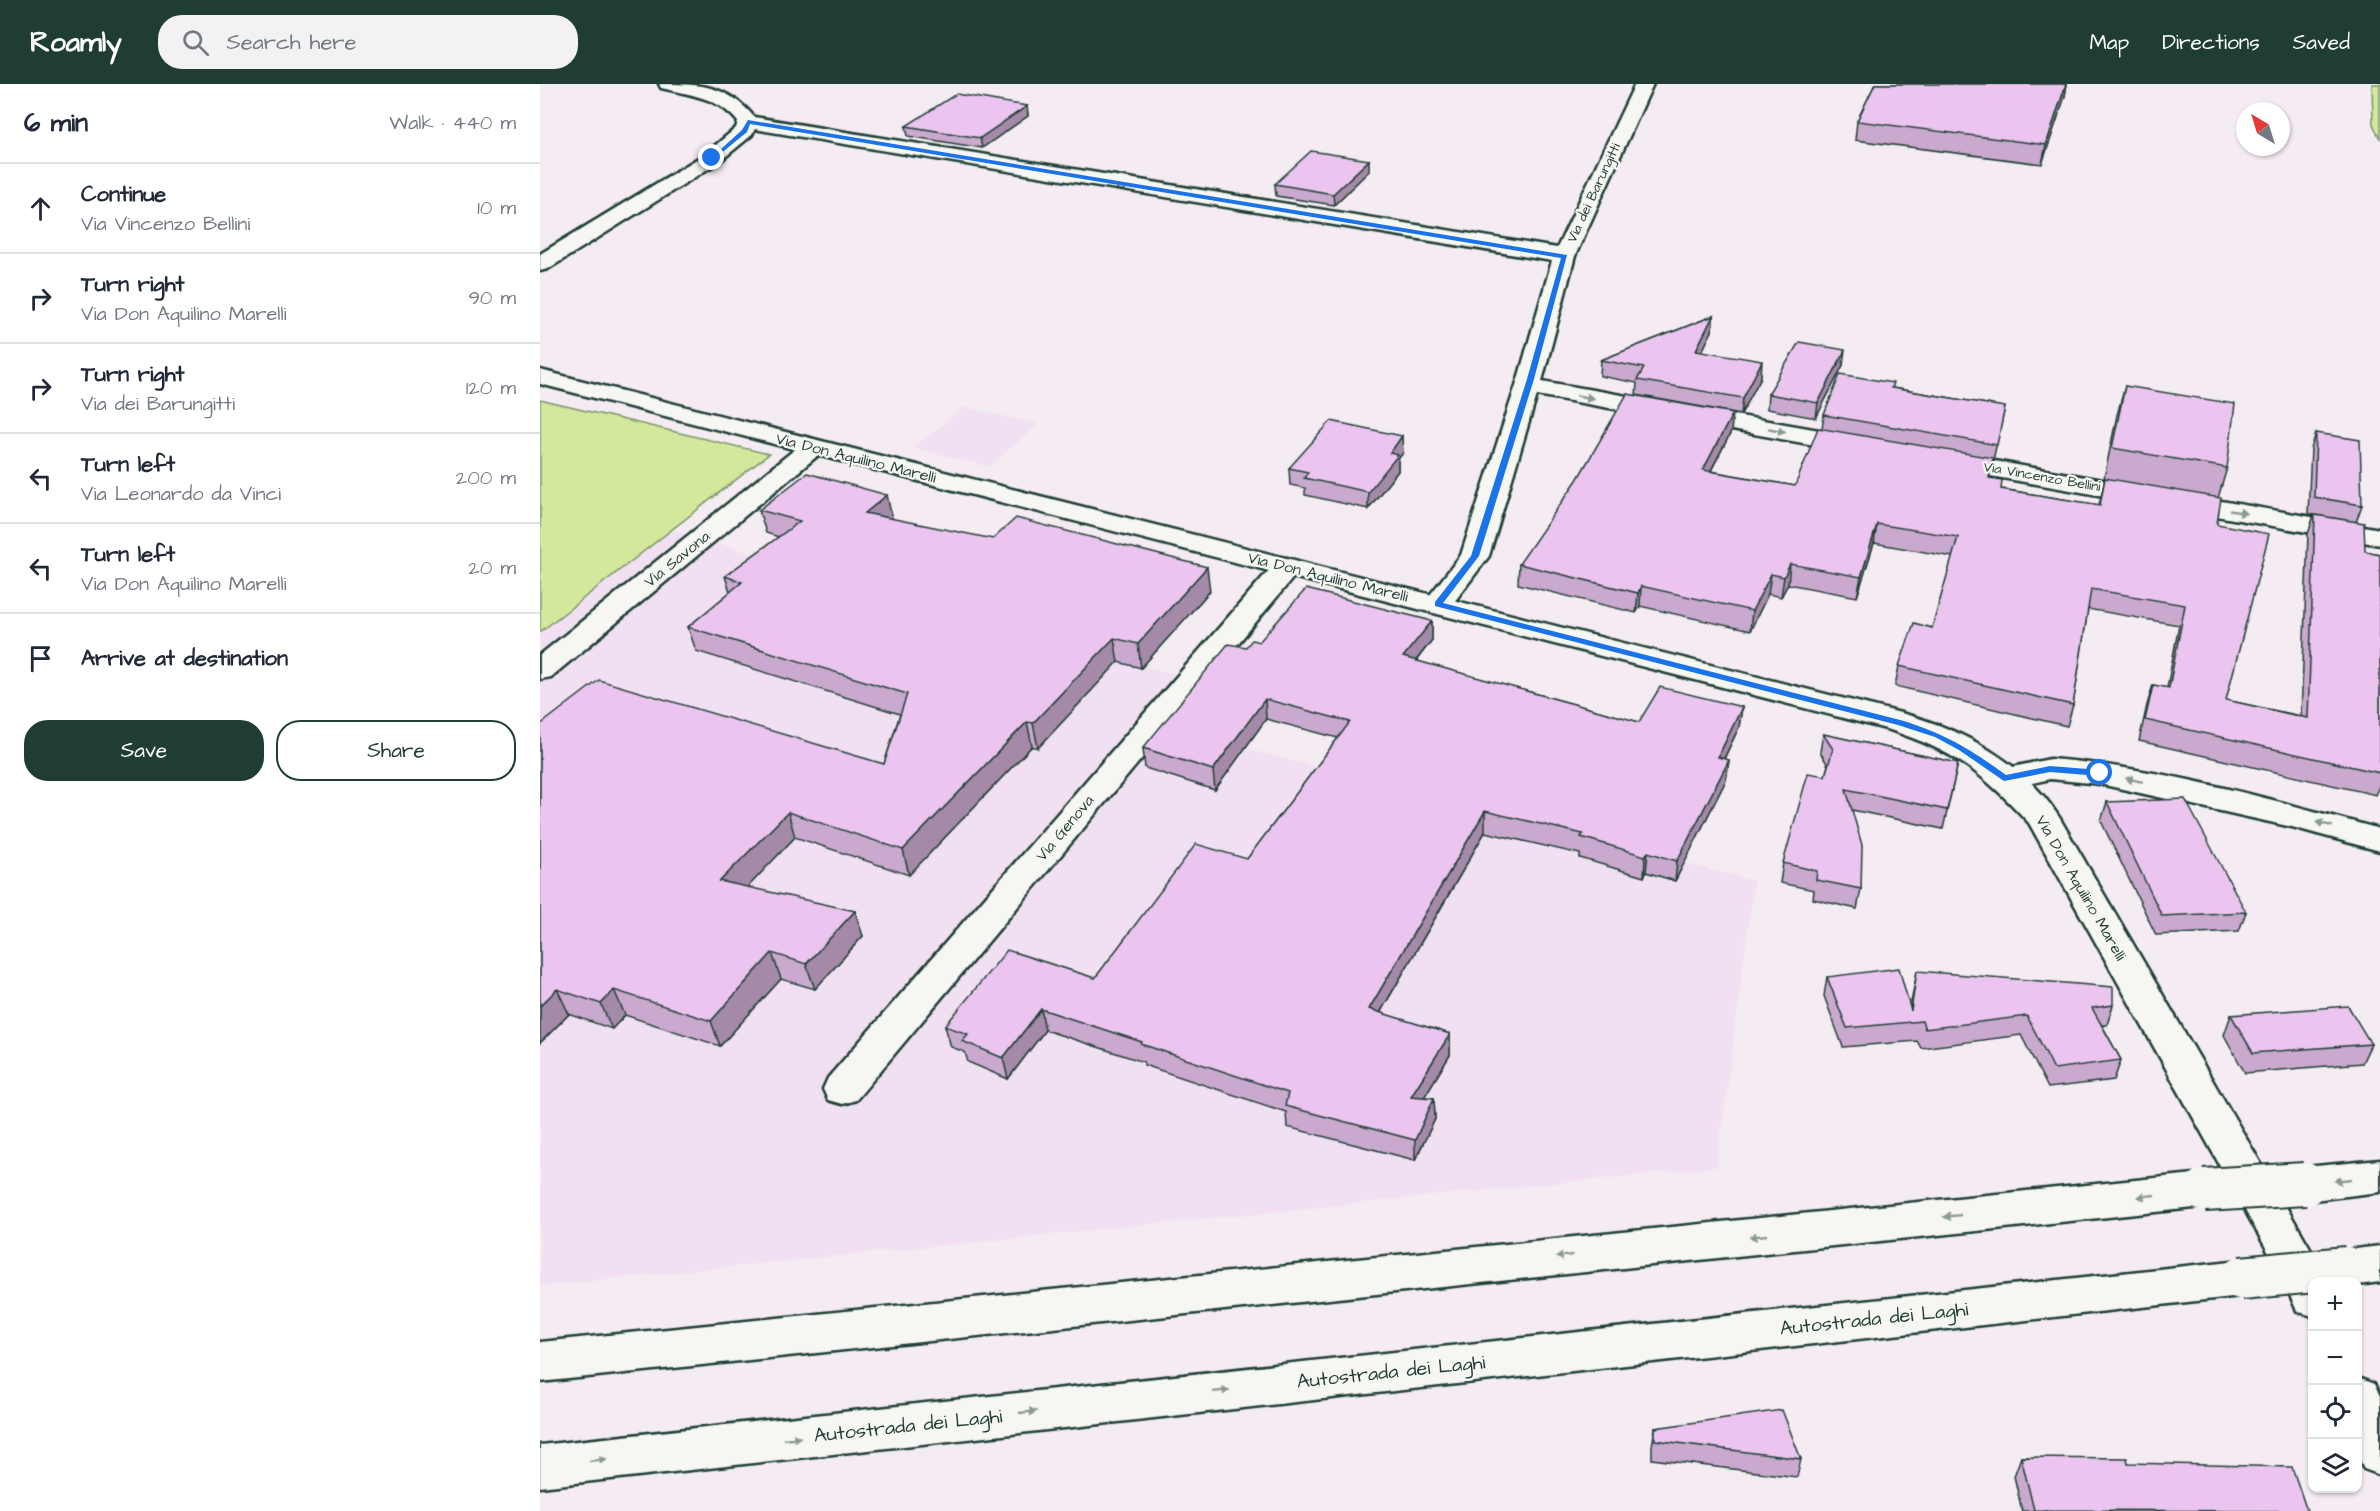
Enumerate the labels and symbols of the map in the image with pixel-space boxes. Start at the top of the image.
north arrow [2236,102,2290,156]
street label: Via dei Barungitti [1562,140,1626,246]
route end [698,144,724,170]
one-way arrow [1576,392,1595,401]
one-way arrow [1768,426,1787,435]
street label: Via Don Aquilino Marelli [774,427,939,489]
street label: Via Vincenzo Bellini [1982,457,2102,497]
one-way arrow [2229,508,2248,517]
street label: Via Savona [639,526,715,592]
street label: Via Don Aquilino Marelli [1246,546,1411,608]
route start [2086,759,2112,785]
one-way arrow [2124,775,2143,785]
street label: Via Genova [1031,790,1099,866]
street label: Via Don Aquilino Marelli [2030,811,2132,965]
one-way arrow [2314,819,2333,829]
one-way arrow [2333,1175,2352,1185]
one-way arrow [2136,1191,2155,1201]
one-way arrow [1942,1211,1961,1221]
one-way arrow [1748,1231,1767,1241]
one-way arrow [1554,1251,1573,1261]
street label: Autostrada dei Laghi [1778,1295,1970,1344]
street label: Autostrada dei Laghi [1295,1348,1487,1397]
one-way arrow [1212,1386,1231,1396]
street label: Autostrada dei Laghi [812,1402,1004,1451]
one-way arrow [1018,1408,1037,1417]
one-way arrow [783,1434,802,1443]
one-way arrow [589,1455,608,1465]

